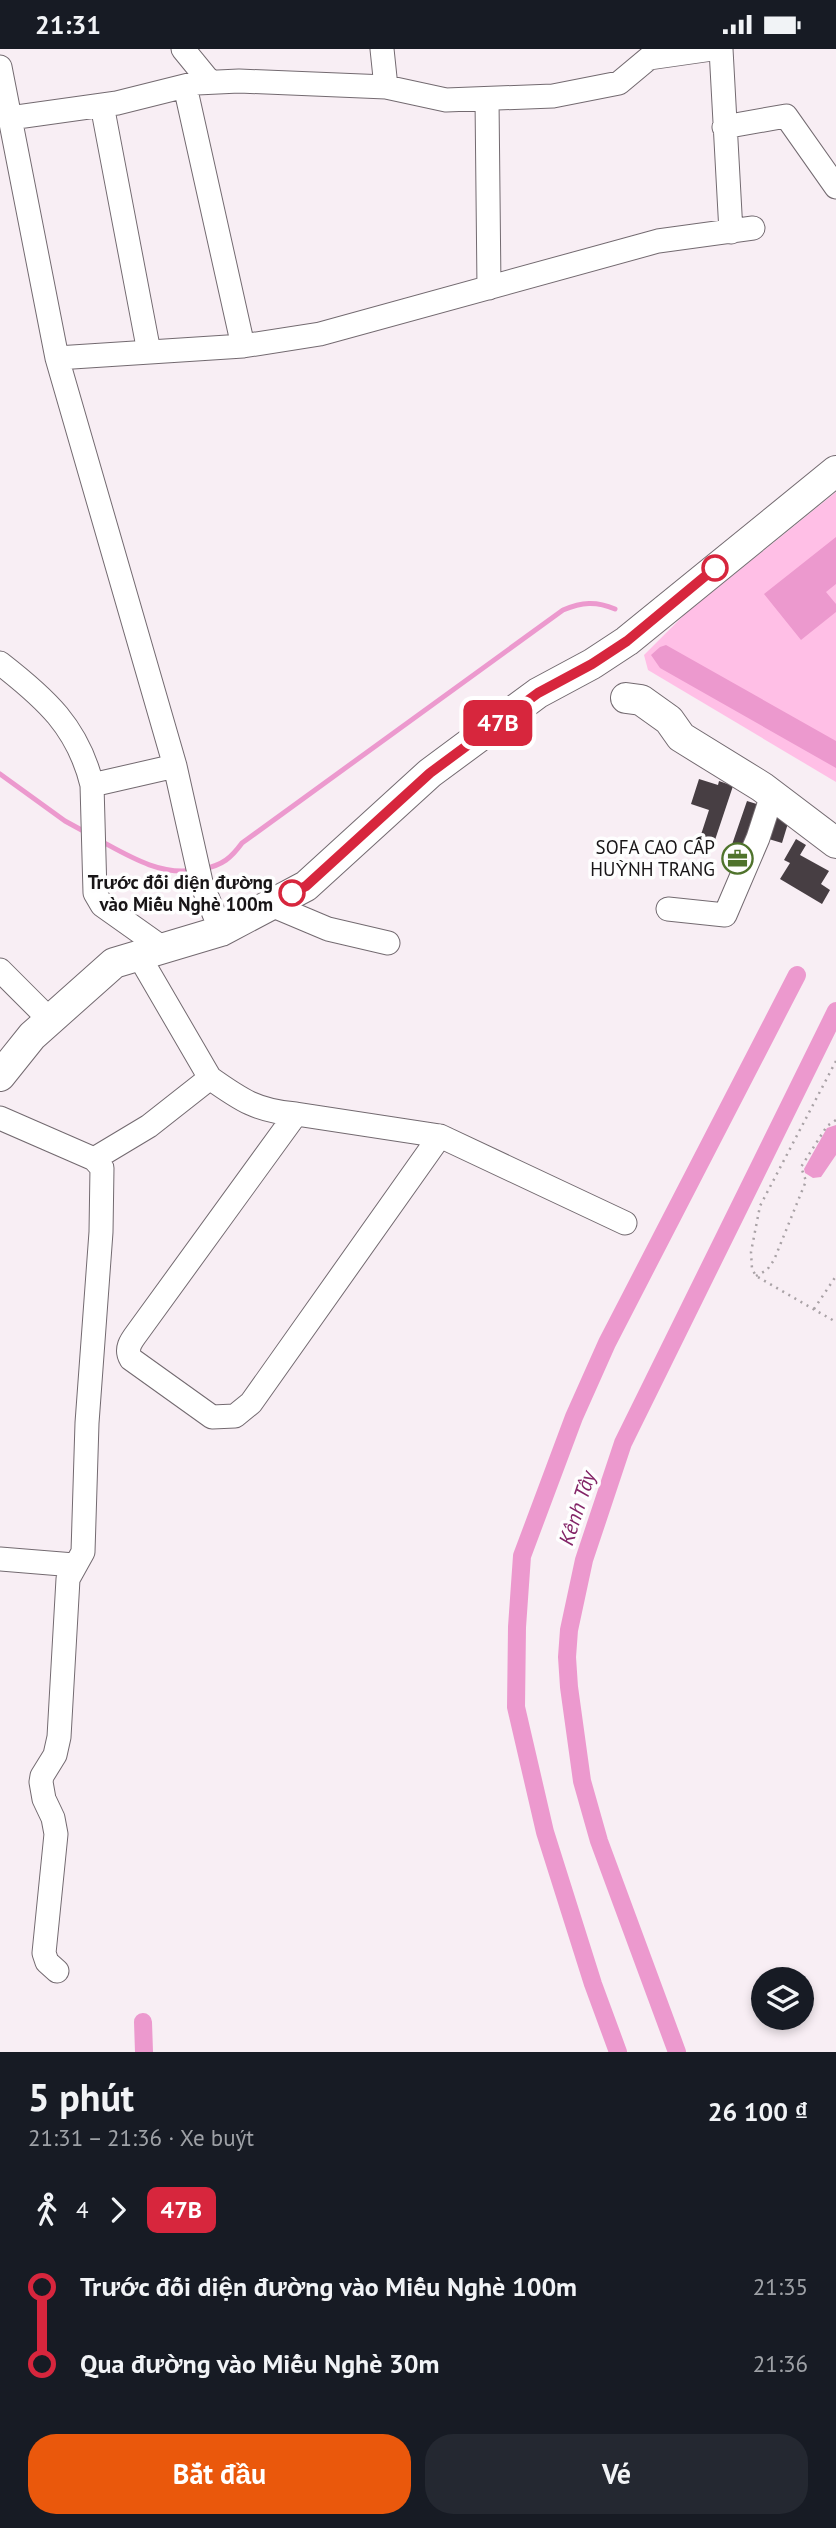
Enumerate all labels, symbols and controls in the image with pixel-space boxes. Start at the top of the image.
text: 21:31 [35,8,101,41]
unlabelled marker [702,555,728,581]
line badge: 47B [458,700,538,746]
text: 47B [477,707,519,738]
place label: SOFA CAO CẤP HUỲNH TRANG [590,835,715,881]
office icon: SOFA CAO CẤP HUỲNH TRANG [721,841,755,875]
place label: Trước đối diện đường vào Miếu Nghè 100m [88,870,273,916]
marker: Trước đối diện đường vào Miếu Nghè 100m [279,880,305,906]
water label: Kênh Tây [552,1466,602,1549]
map controls [751,1967,814,2030]
button: layers [751,1967,814,2030]
text: 5 phút [28,2072,134,2121]
text: 26 100 ₫ [708,2095,808,2128]
text: 21:31 – 21:36 · Xe buýt [28,2123,254,2152]
icon: walk [28,2191,66,2229]
icon: forward [99,2191,137,2229]
text: 47B [161,2194,202,2225]
text: 4 [76,2195,89,2224]
text: Trước đối diện đường vào Miếu Nghè 100m [80,2270,577,2303]
text: 21:35 [753,2272,808,2301]
text: Qua đường vào Miếu Nghè 30m [80,2347,439,2380]
text: 21:36 [753,2349,808,2378]
button: Bắt đầu [28,2434,411,2514]
button: Vé [425,2434,808,2514]

